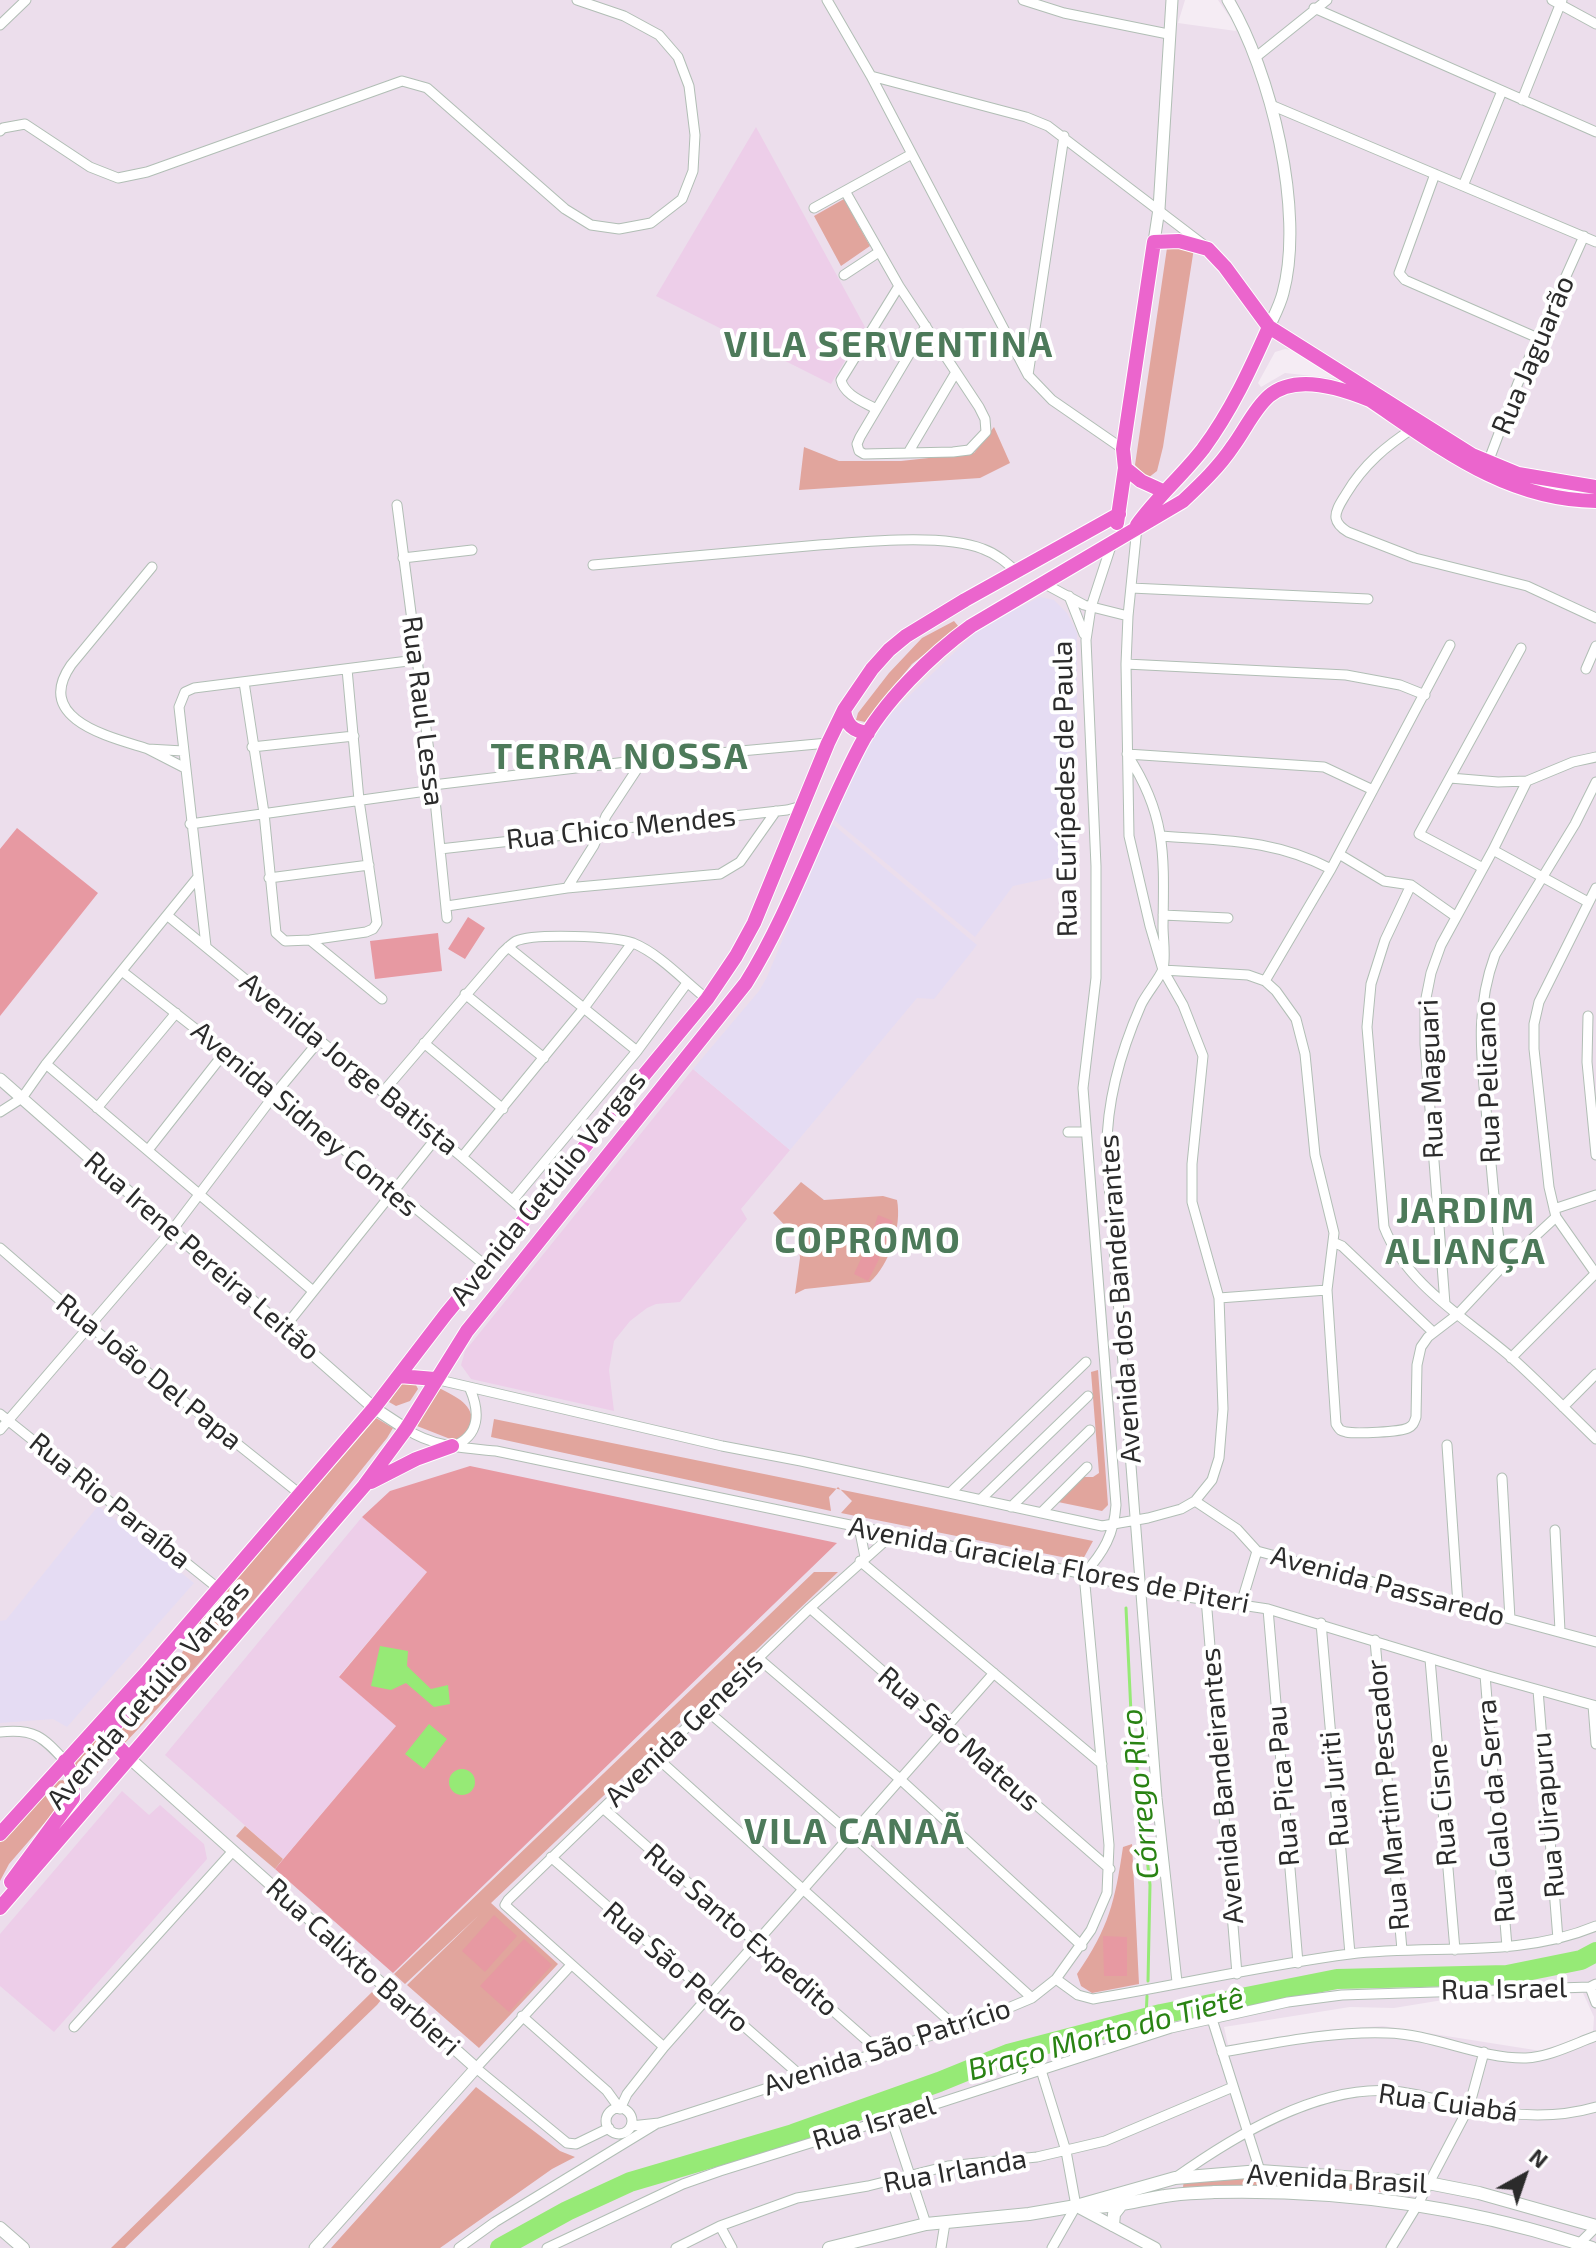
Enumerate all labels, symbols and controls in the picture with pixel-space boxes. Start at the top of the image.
street label: Rua Jaguarão [1484,271,1582,439]
district label: VILA SERVENTINA [724,323,1054,367]
street label: Rua Raul Lessa [395,614,451,808]
street label: Rua Eurípedes de Paula [1046,641,1084,937]
district label: TERRA NOSSA [491,735,749,779]
street label: Rua Chico Mendes [504,799,738,857]
street label: Avenida Jorge Batista [233,966,465,1162]
street label: Rua Maguari [1411,998,1451,1160]
street label: Rua Pelicano [1468,1000,1508,1164]
street label: Avenida Sidney Contes [184,1014,426,1224]
street label: Avenida Getúlio Vargas [443,1064,653,1312]
street label: Avenida dos Bandeirantes [1092,1133,1148,1465]
street label: Rua Irene Pereira Leitão [77,1145,327,1367]
district label: JARDIM ALIANÇA [1385,1189,1547,1274]
district label: COPROMO [774,1219,962,1263]
street label: Rua João Del Papa [49,1287,249,1457]
street label: Rua Rio Paraíba [23,1426,197,1576]
street label: Avenida Graciela Flores de Piteri [846,1510,1252,1620]
street label: Avenida Passaredo [1267,1539,1509,1633]
street label: Avenida Getúlio Vargas [40,1574,256,1816]
street label: Avenida Genesis [598,1646,770,1814]
street label: Avenida Bandeirantes [1193,1646,1251,1926]
street label: Rua Martim Pescador [1359,1658,1417,1932]
street label: Rua São Mateus [871,1659,1047,1819]
street label: Rua Galo da Serra [1469,1698,1523,1924]
street label: Rua Pica Pau [1259,1704,1307,1868]
water label: Córrego Rico [1113,1707,1167,1881]
street label: Rua Juriti [1313,1730,1357,1848]
street label: Rua Uirapuru [1524,1731,1572,1899]
street label: Rua Cisne [1420,1742,1464,1868]
district label: VILA CANAÃ [744,1810,966,1854]
street label: Rua Santo Expedito [637,1837,845,2023]
street label: Rua Calixto Barbieri [259,1871,467,2063]
street label: Rua São Pedro [596,1895,756,2039]
street label: Rua Israel [1441,1971,1567,2007]
water label: Braço Morto do Tietê [964,1980,1248,2088]
street label: Avenida São Patrício [759,1991,1015,2103]
street label: Rua Cuiabá [1376,2077,1520,2129]
street label: Rua Israel [809,2088,939,2158]
north arrow [1484,2136,1564,2216]
street label: Rua Irlanda [881,2142,1029,2200]
text: N [1525,2143,1554,2173]
street label: Avenida Brasil [1246,2157,1428,2201]

